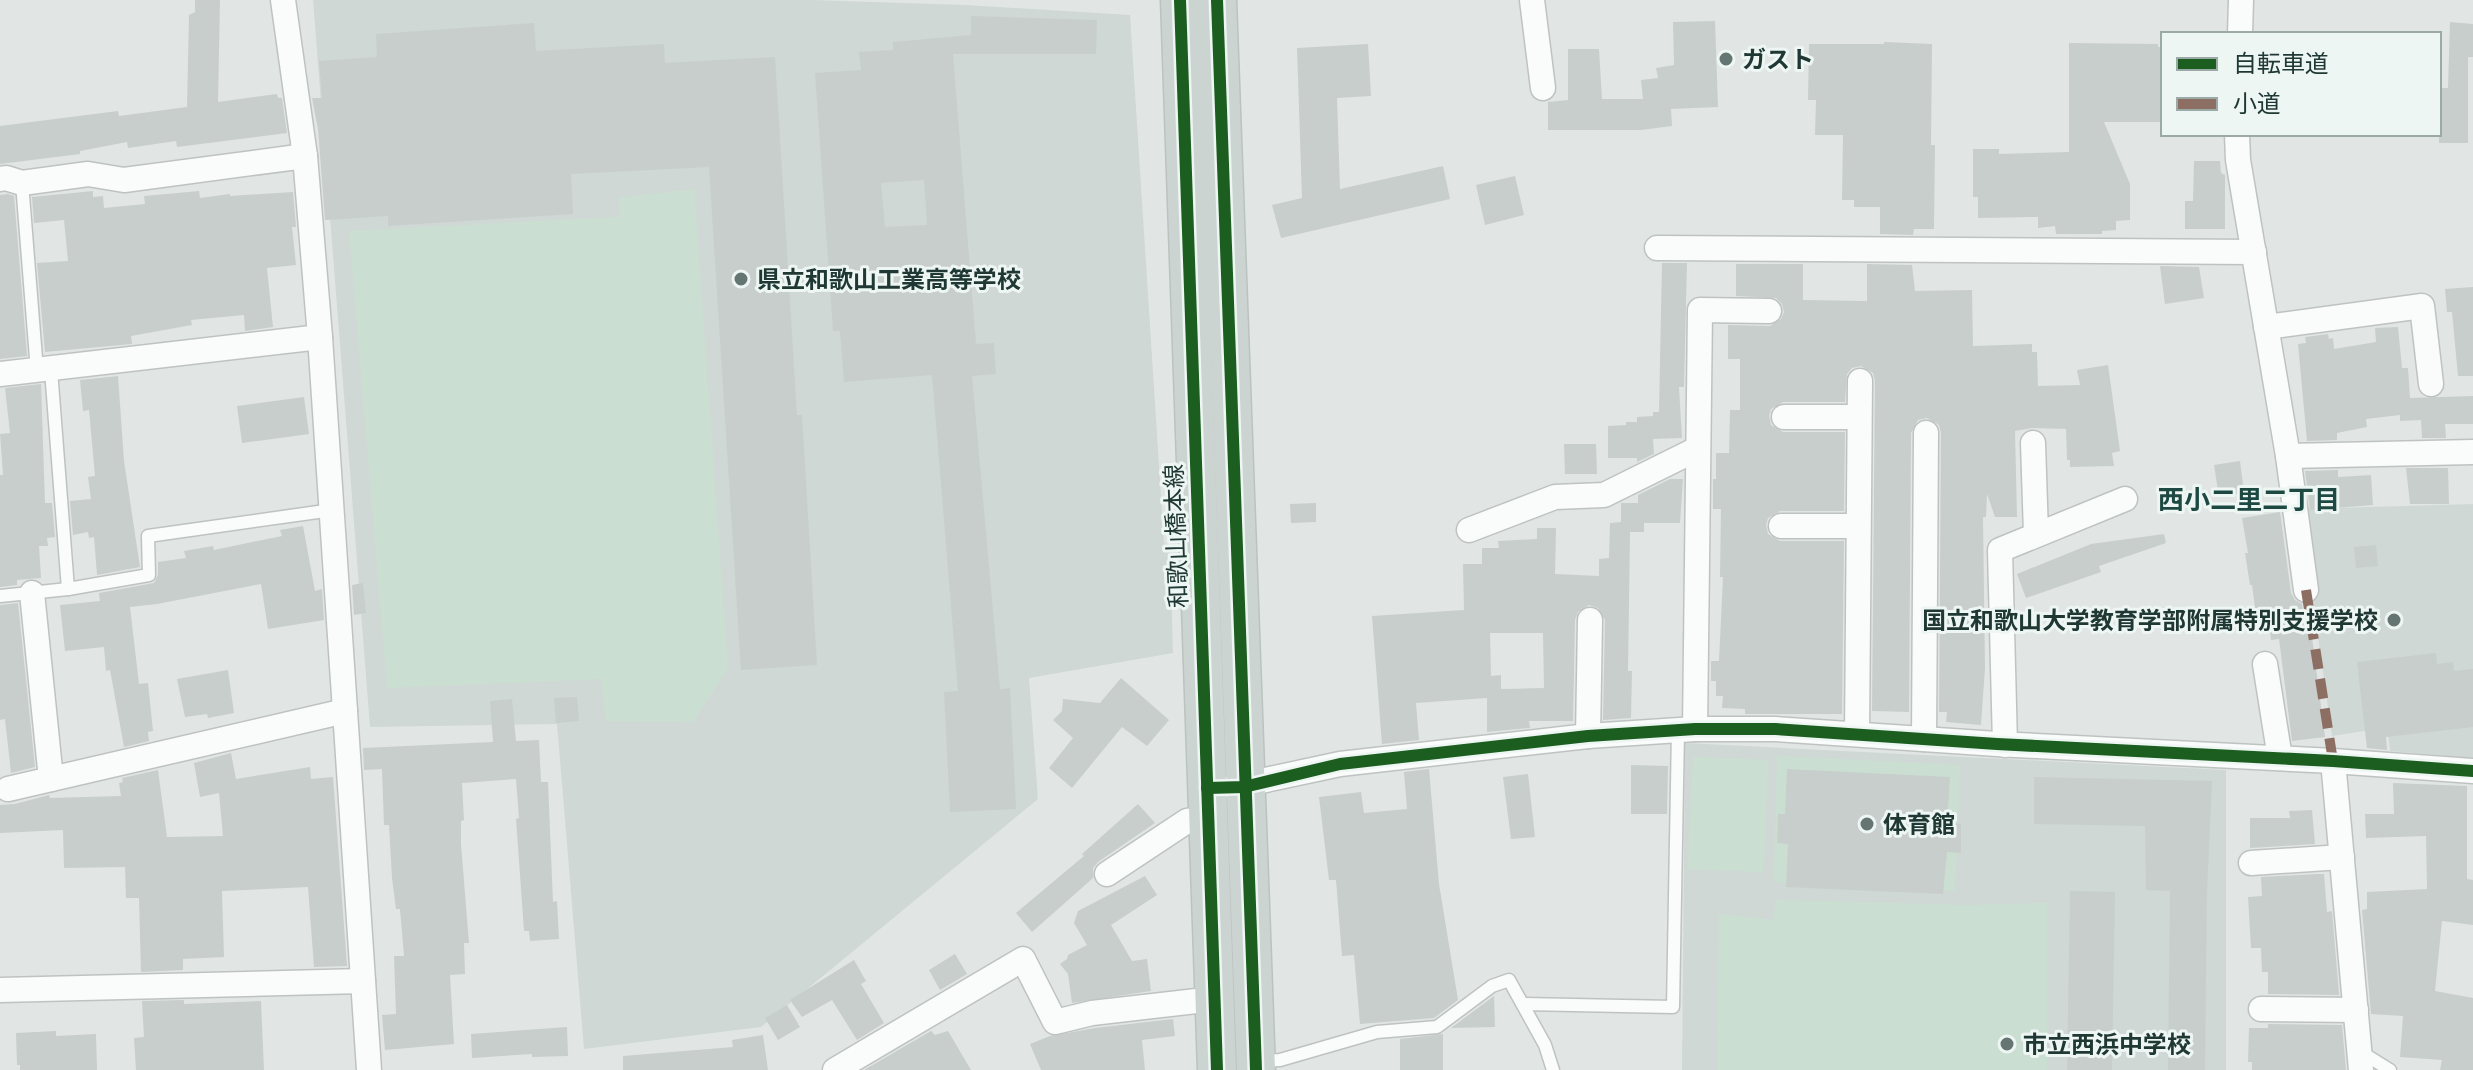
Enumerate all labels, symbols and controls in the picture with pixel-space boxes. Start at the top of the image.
legend [2161,32,2441,136]
place label: ガスト [1742,44,1814,75]
text: 自転車道 [2233,48,2329,79]
marker: ガスト [1717,50,1735,68]
text: 小道 [2233,88,2281,119]
place label: 県立和歌山工業高等学校 [757,264,1021,295]
marker: 県立和歌山工業高等学校 [732,270,750,288]
street label: 和歌山橋本線 [1158,464,1194,608]
district label: 西小二里二丁目 [2158,483,2340,516]
place label: 国立和歌山大学教育学部附属特別支援学校 [1922,605,2378,636]
marker: 国立和歌山大学教育学部附属特別支援学校 [2385,611,2403,629]
place label: 体育館 [1883,809,1955,840]
marker: 体育館 [1858,815,1876,833]
place label: 市立西浜中学校 [2023,1029,2191,1060]
marker: 市立西浜中学校 [1998,1035,2016,1053]

